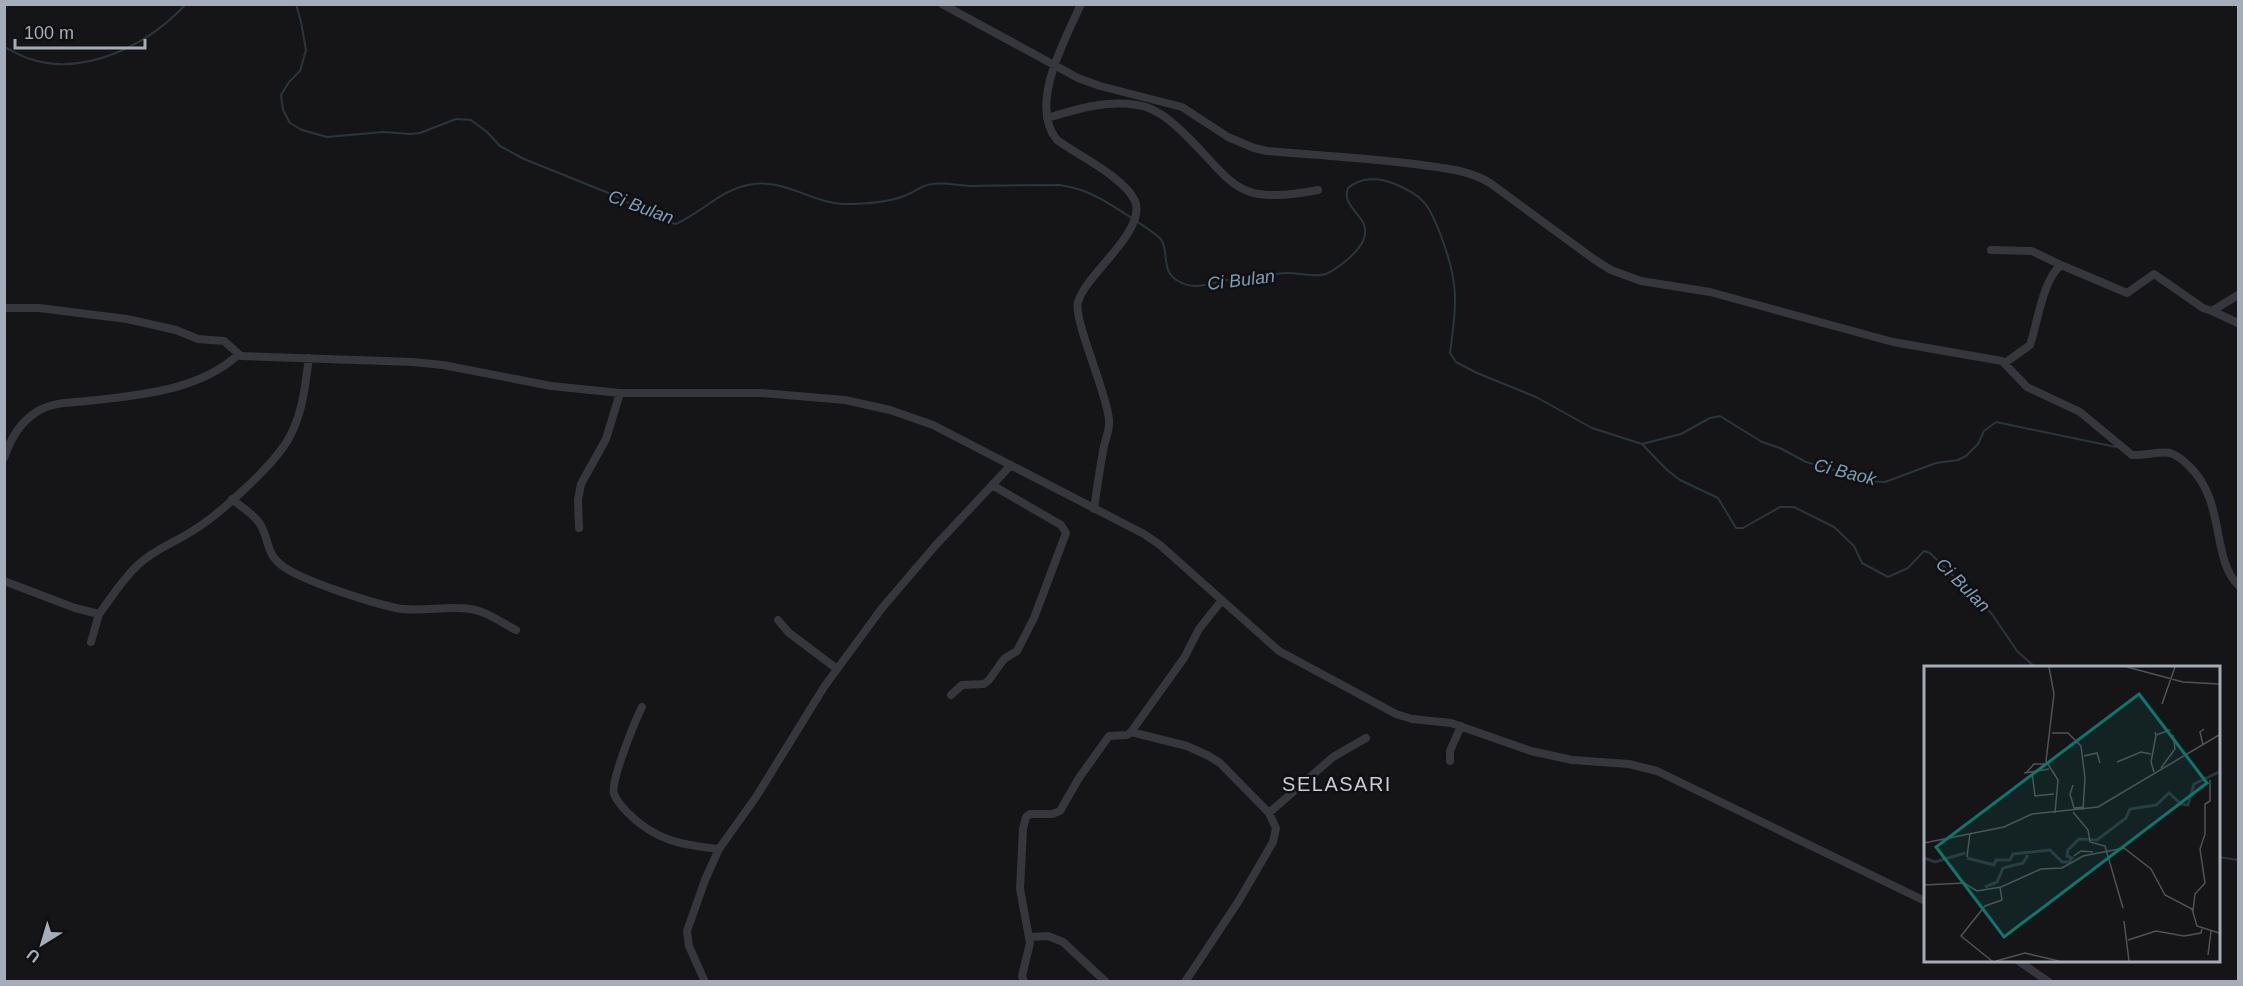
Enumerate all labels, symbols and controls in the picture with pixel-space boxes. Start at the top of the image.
scale bar [15,12,146,50]
text: 100 m [24,23,74,43]
water label: Ci Bulan [606,186,676,228]
water label: Ci Bulan [1206,266,1276,294]
water label: Ci Baok [1812,455,1879,490]
water label: Ci Bulan [1932,554,1994,616]
inset map [1924,666,2219,962]
district label: SELASARI [1282,773,1392,795]
north arrow [12,914,72,974]
text: U [24,945,43,966]

